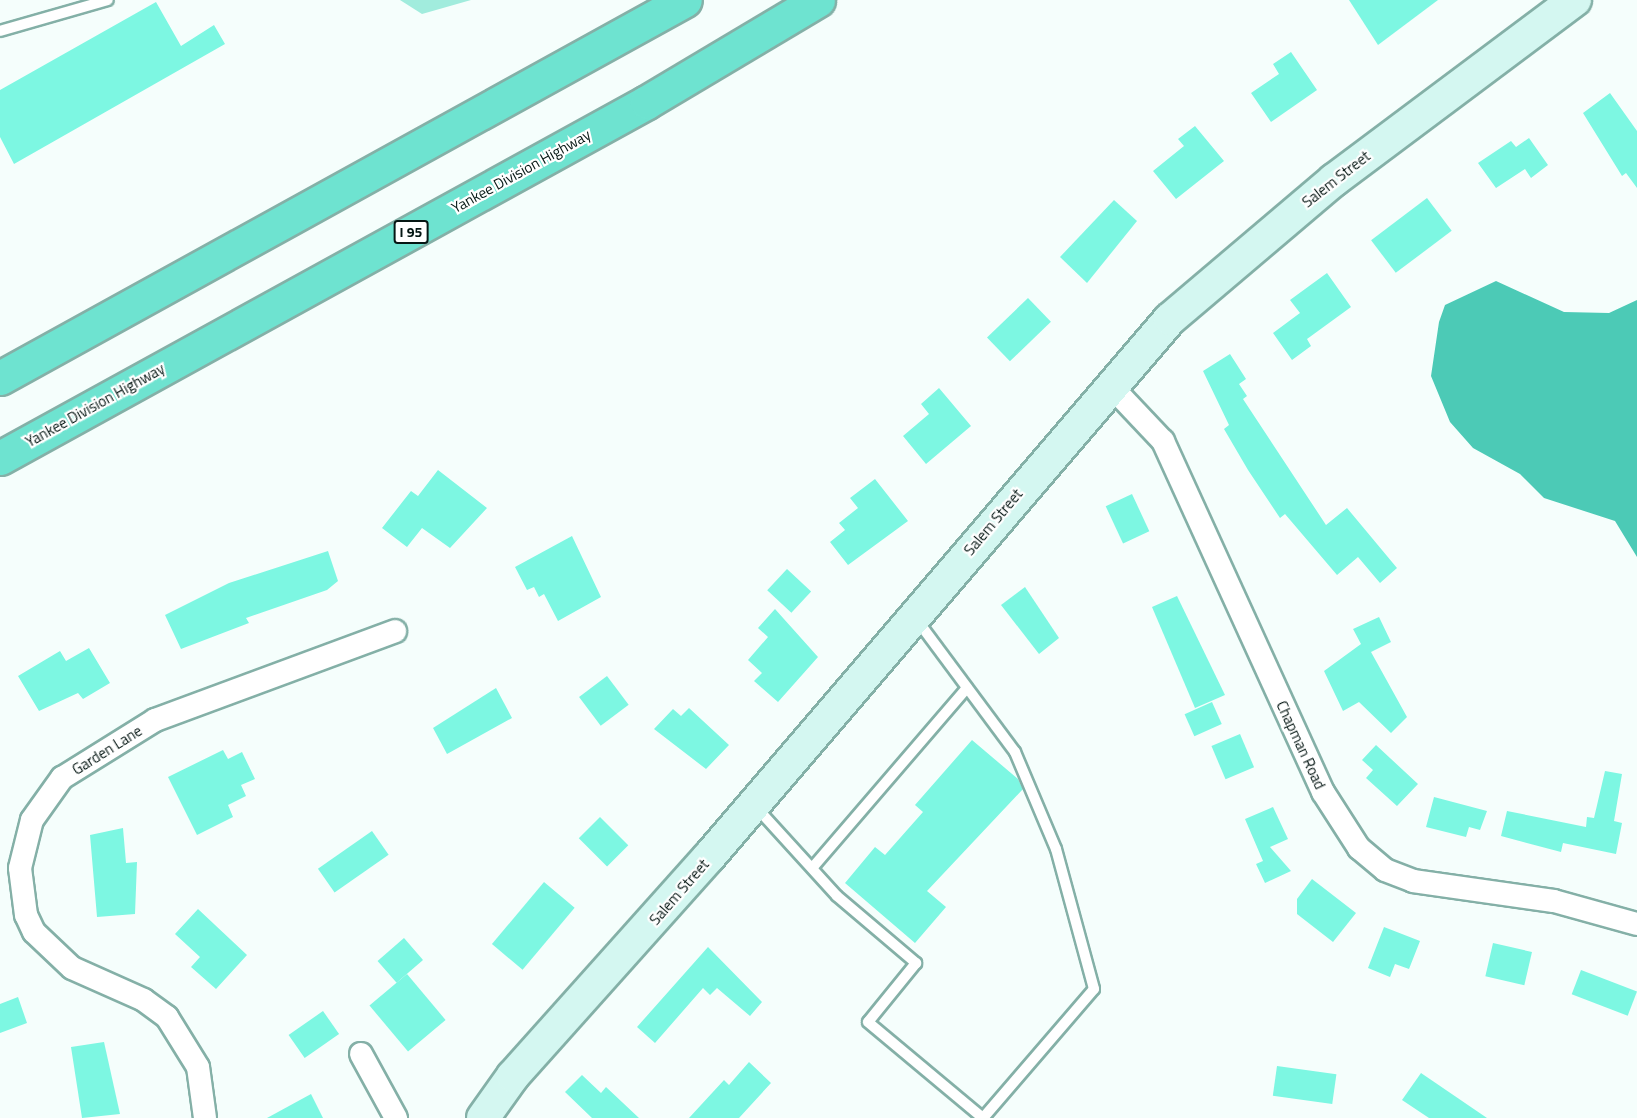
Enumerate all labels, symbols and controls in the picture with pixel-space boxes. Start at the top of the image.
street label: Yankee Division Highway [448,125,594,217]
street label: Salem Street [1298,147,1374,211]
road number: I 95 [393,221,429,243]
street label: Yankee Division Highway [22,359,168,451]
street label: Salem Street [960,485,1026,559]
street label: Chapman Road [1273,698,1329,792]
street label: Garden Lane [69,721,145,779]
street label: Salem Street [646,855,712,929]

